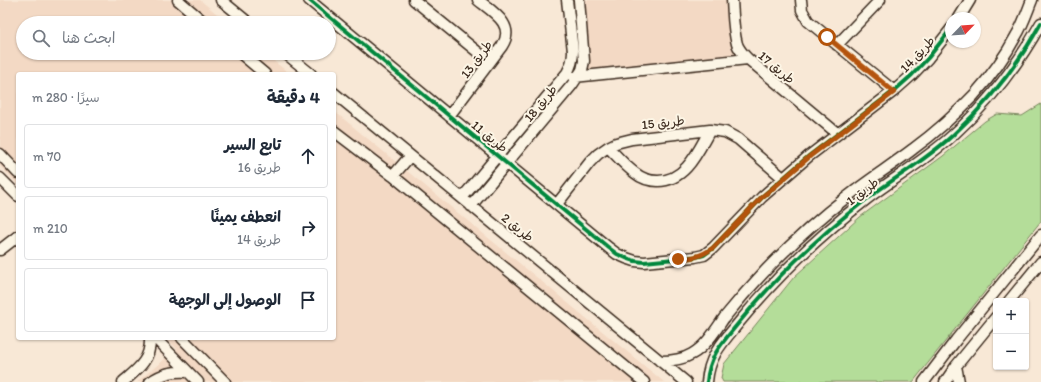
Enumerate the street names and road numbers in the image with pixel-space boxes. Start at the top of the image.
street label: طريق 14 [897,33,939,76]
street label: طريق 13 [457,37,496,82]
street label: طريق 17 [755,48,798,88]
street label: طريق 18 [521,82,561,125]
street label: طريق 15 [641,113,685,133]
street label: طريق 11 [468,117,511,156]
street label: طريق 1 [843,174,882,209]
street label: طريق 2 [498,210,537,246]

